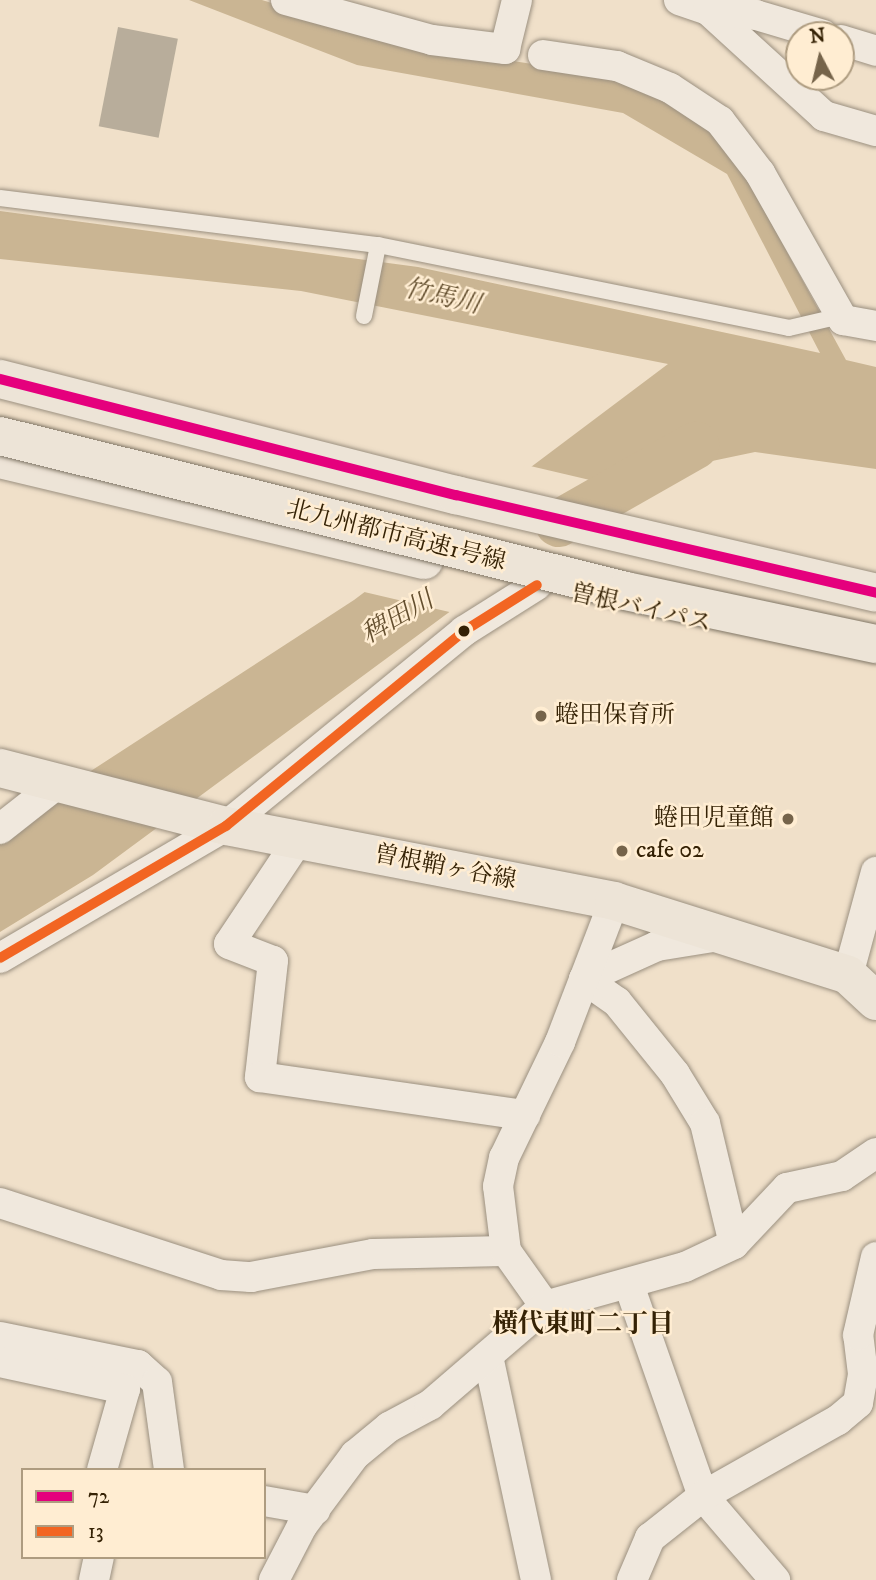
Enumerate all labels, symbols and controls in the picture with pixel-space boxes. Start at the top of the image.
north arrow [785,21,855,91]
text: N [808,24,827,49]
water label: 竹馬川 [400,273,484,321]
street label: 北九州都市高速1号線 [283,495,509,577]
street label: 曽根バイパス [568,579,714,639]
water label: 稗田川 [356,585,440,651]
unlabelled marker [457,624,471,638]
place label: 蜷田保育所 [555,702,675,730]
marker: 蜷田保育所 [533,708,549,724]
place label: 蜷田児童館 [654,805,774,833]
marker: 蜷田児童館 [780,811,796,827]
place label: cafe 02 [636,837,704,865]
street label: 曽根鞘ヶ谷線 [372,840,518,896]
marker: cafe 02 [614,843,630,859]
district label: 横代東町二丁目 [492,1309,674,1341]
legend [21,1468,266,1559]
text: 72 [88,1484,109,1510]
text: 13 [88,1519,104,1545]

